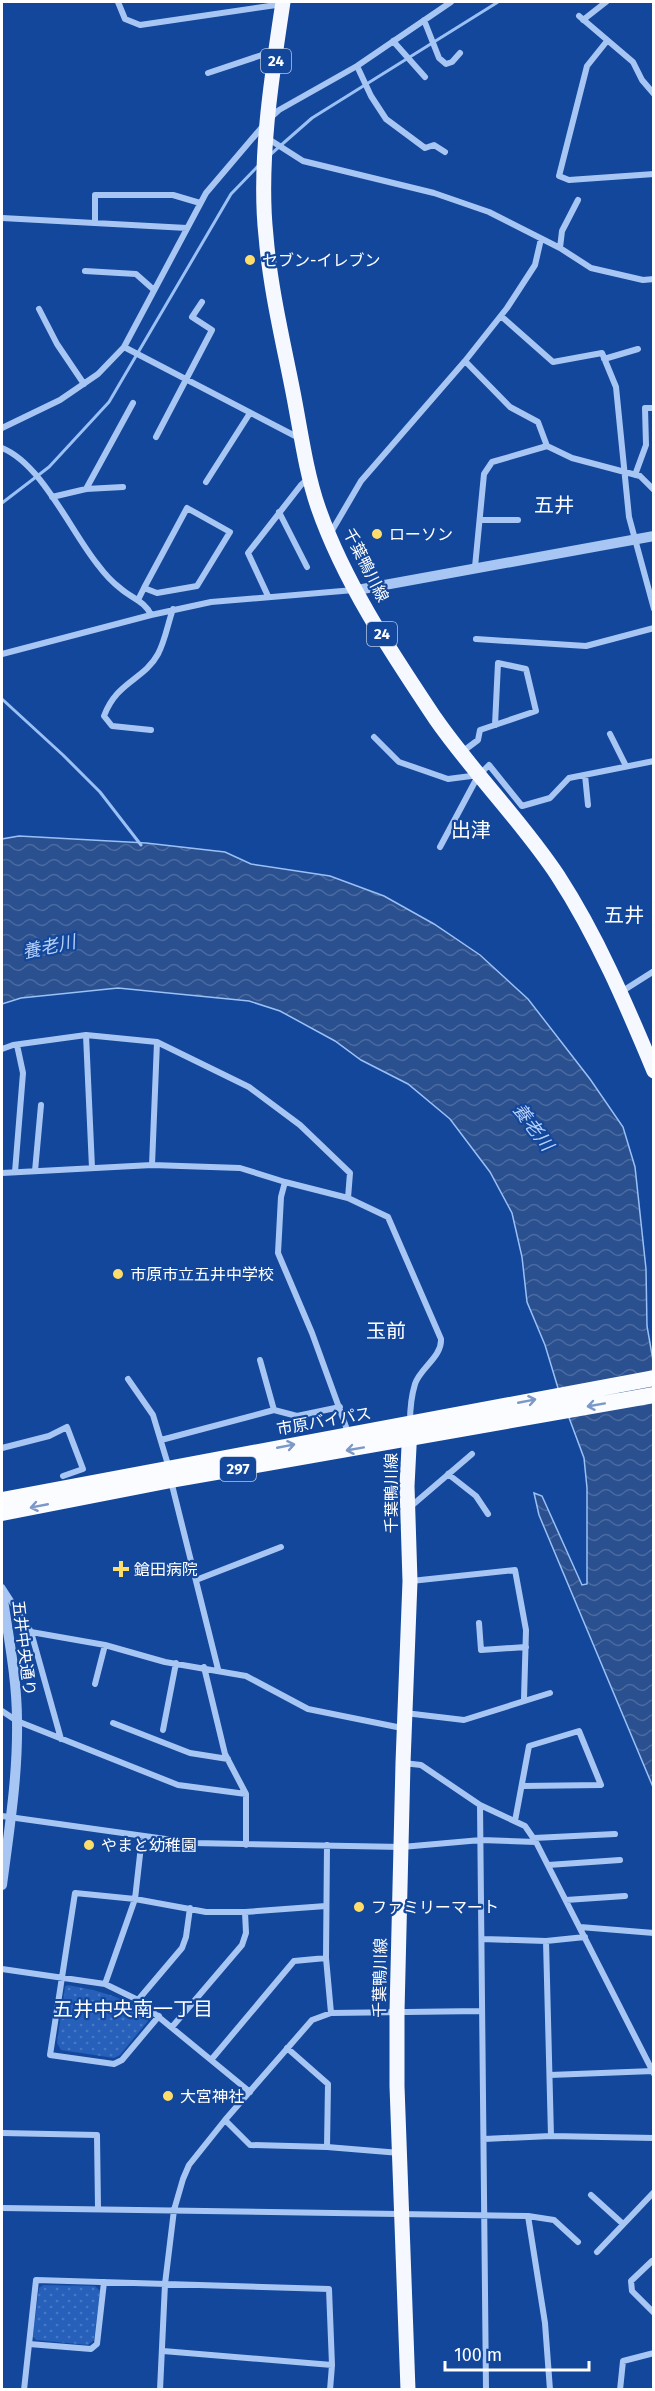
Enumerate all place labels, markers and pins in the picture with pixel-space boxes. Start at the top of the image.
place label: セブン-イレブン [262,251,380,270]
marker: セブン-イレブン [243,253,257,267]
place label: ローソン [389,525,453,544]
marker: ローソン [370,527,384,541]
place label: 市原市立五井中学校 [130,1265,274,1284]
marker: 市原市立五井中学校 [111,1267,125,1281]
marker: 鎗田病院 [112,1560,130,1578]
place label: 鎗田病院 [134,1560,198,1579]
place label: やまと幼稚園 [101,1836,197,1855]
marker: やまと幼稚園 [82,1838,96,1852]
place label: ファミリーマート [371,1898,499,1917]
marker: ファミリーマート [352,1900,366,1914]
place label: 大宮神社 [180,2087,244,2106]
marker: 大宮神社 [161,2089,175,2103]

